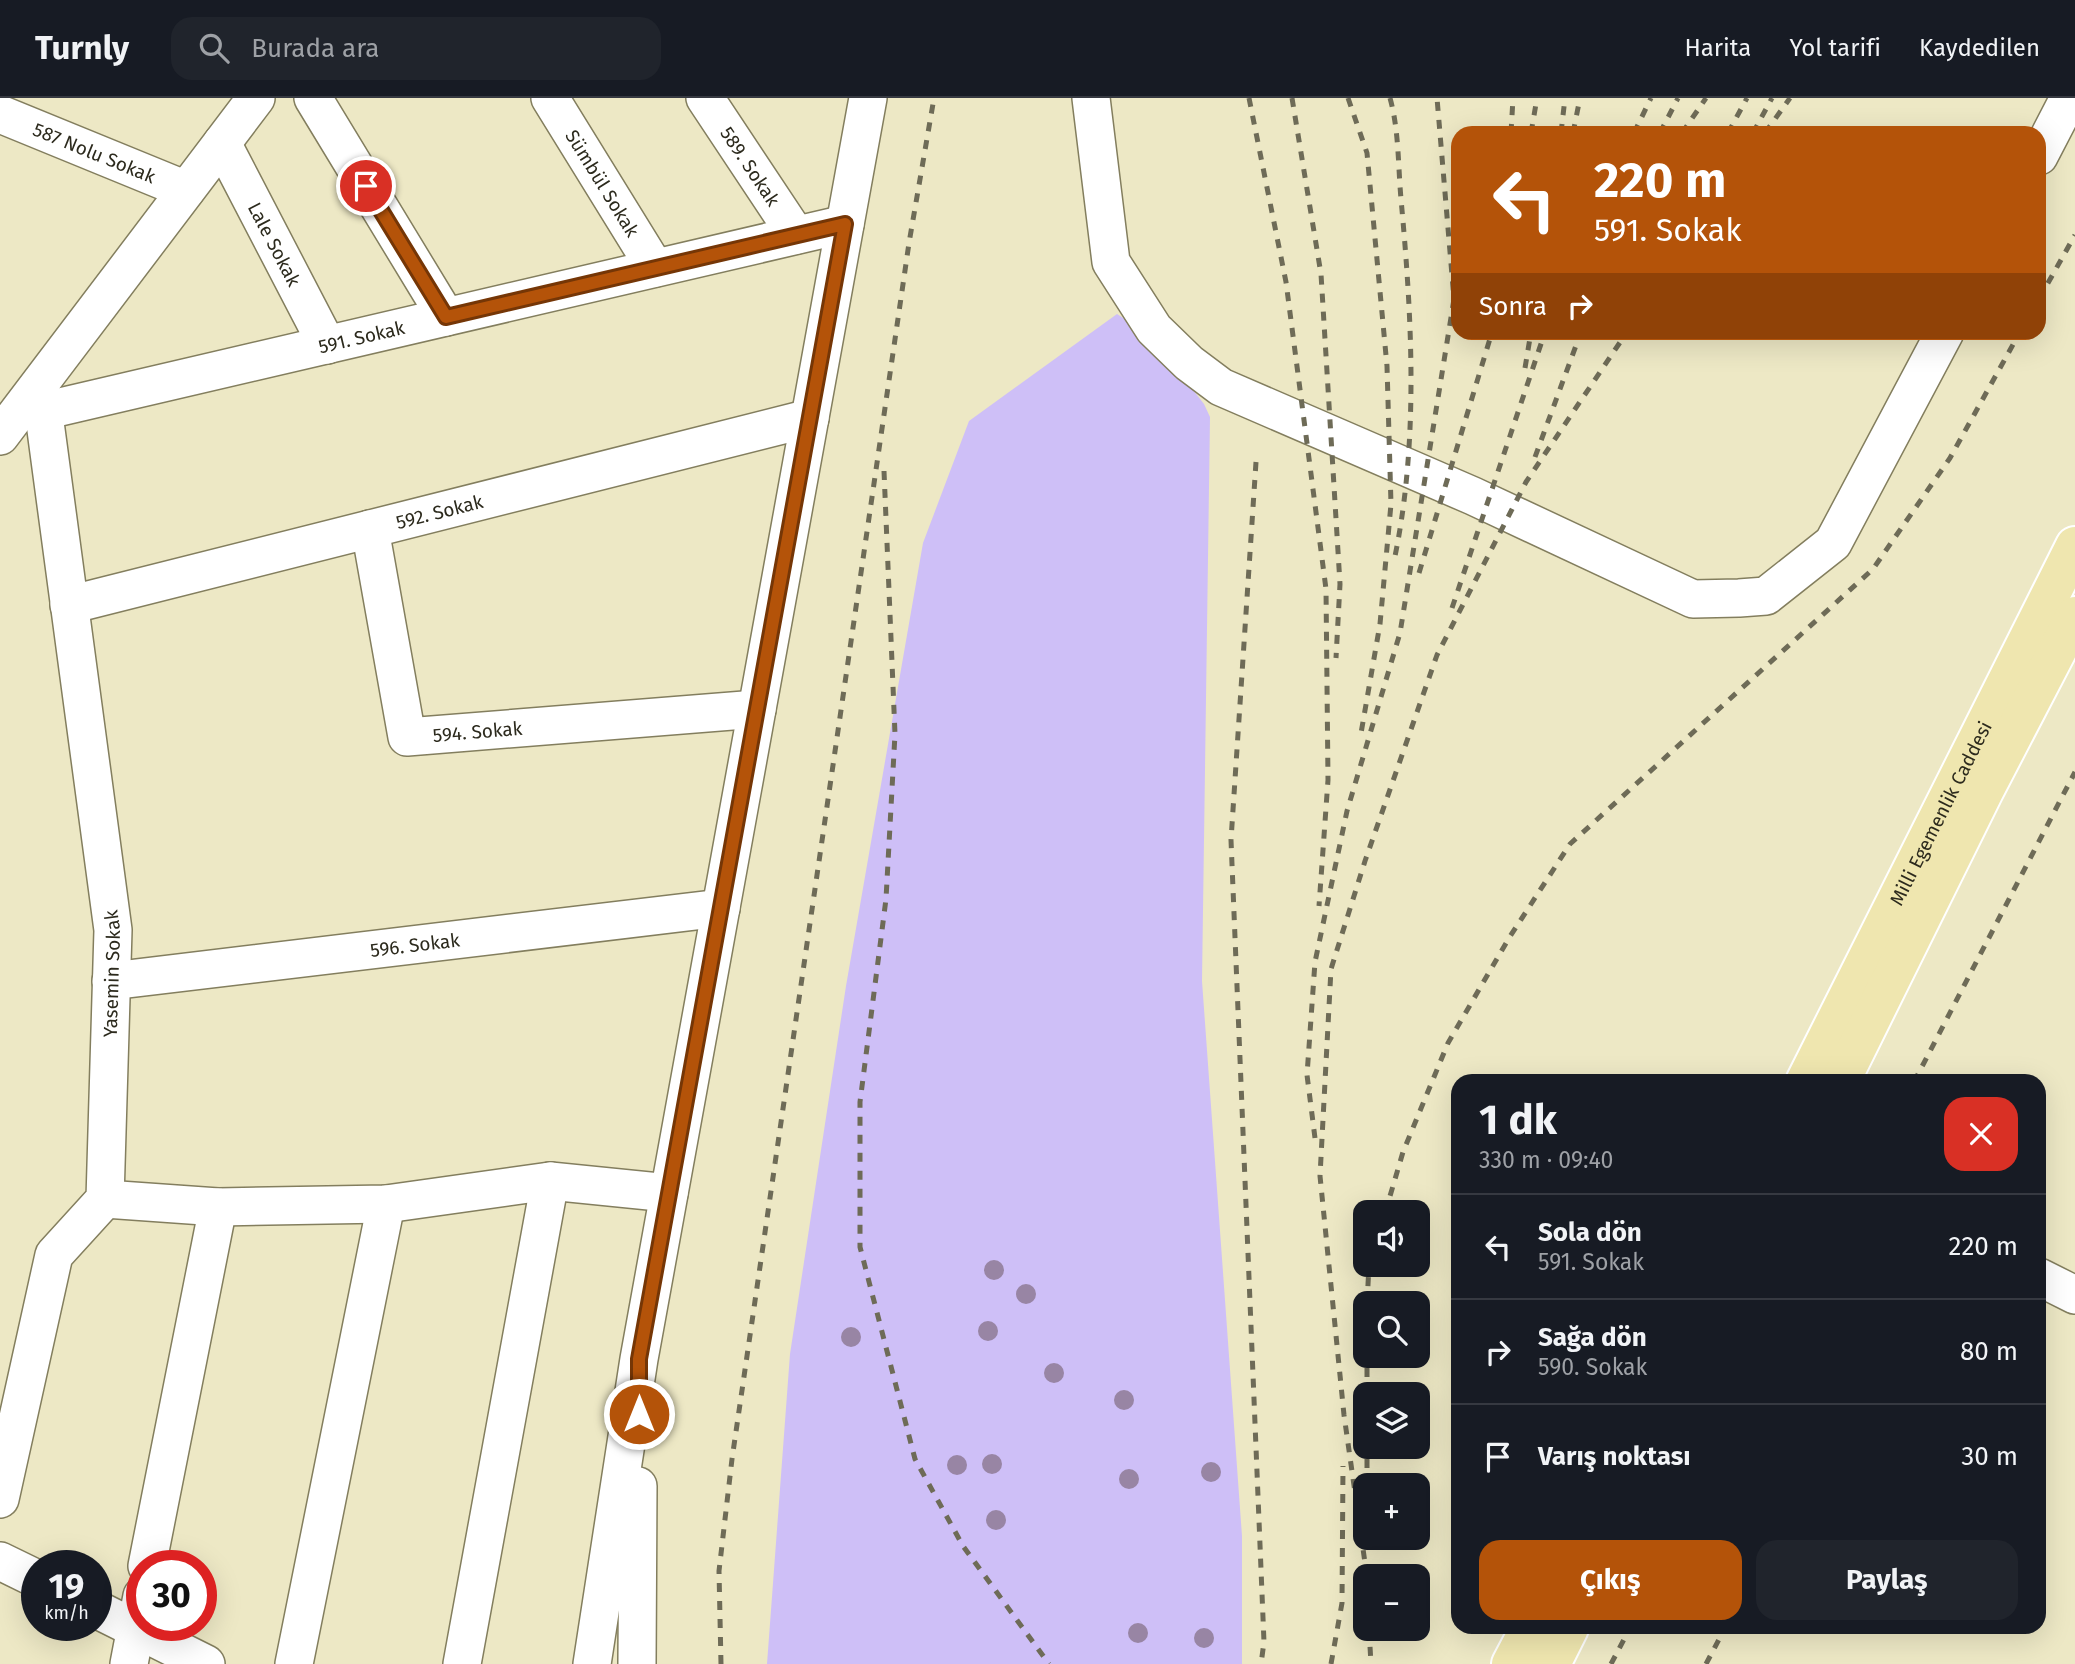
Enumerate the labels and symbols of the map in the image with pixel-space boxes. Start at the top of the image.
street label: 587 Nolu Sokak [30,118,159,188]
street label: 589. Sokak [715,123,785,211]
street label: Sümbül Sokak [560,126,644,241]
pin [336,156,396,216]
street label: Lale Sokak [243,199,306,290]
street label: 591. Sokak [316,316,407,358]
street label: 592. Sokak [394,490,486,534]
street label: 594. Sokak [432,717,523,747]
street label: Milli Egemenlik Caddesi [1885,718,1997,909]
street label: Yasemin Sokak [99,908,125,1038]
street label: 596. Sokak [369,928,461,962]
position arrow [602,1377,676,1451]
speed limit sign: 30 [126,1550,217,1641]

